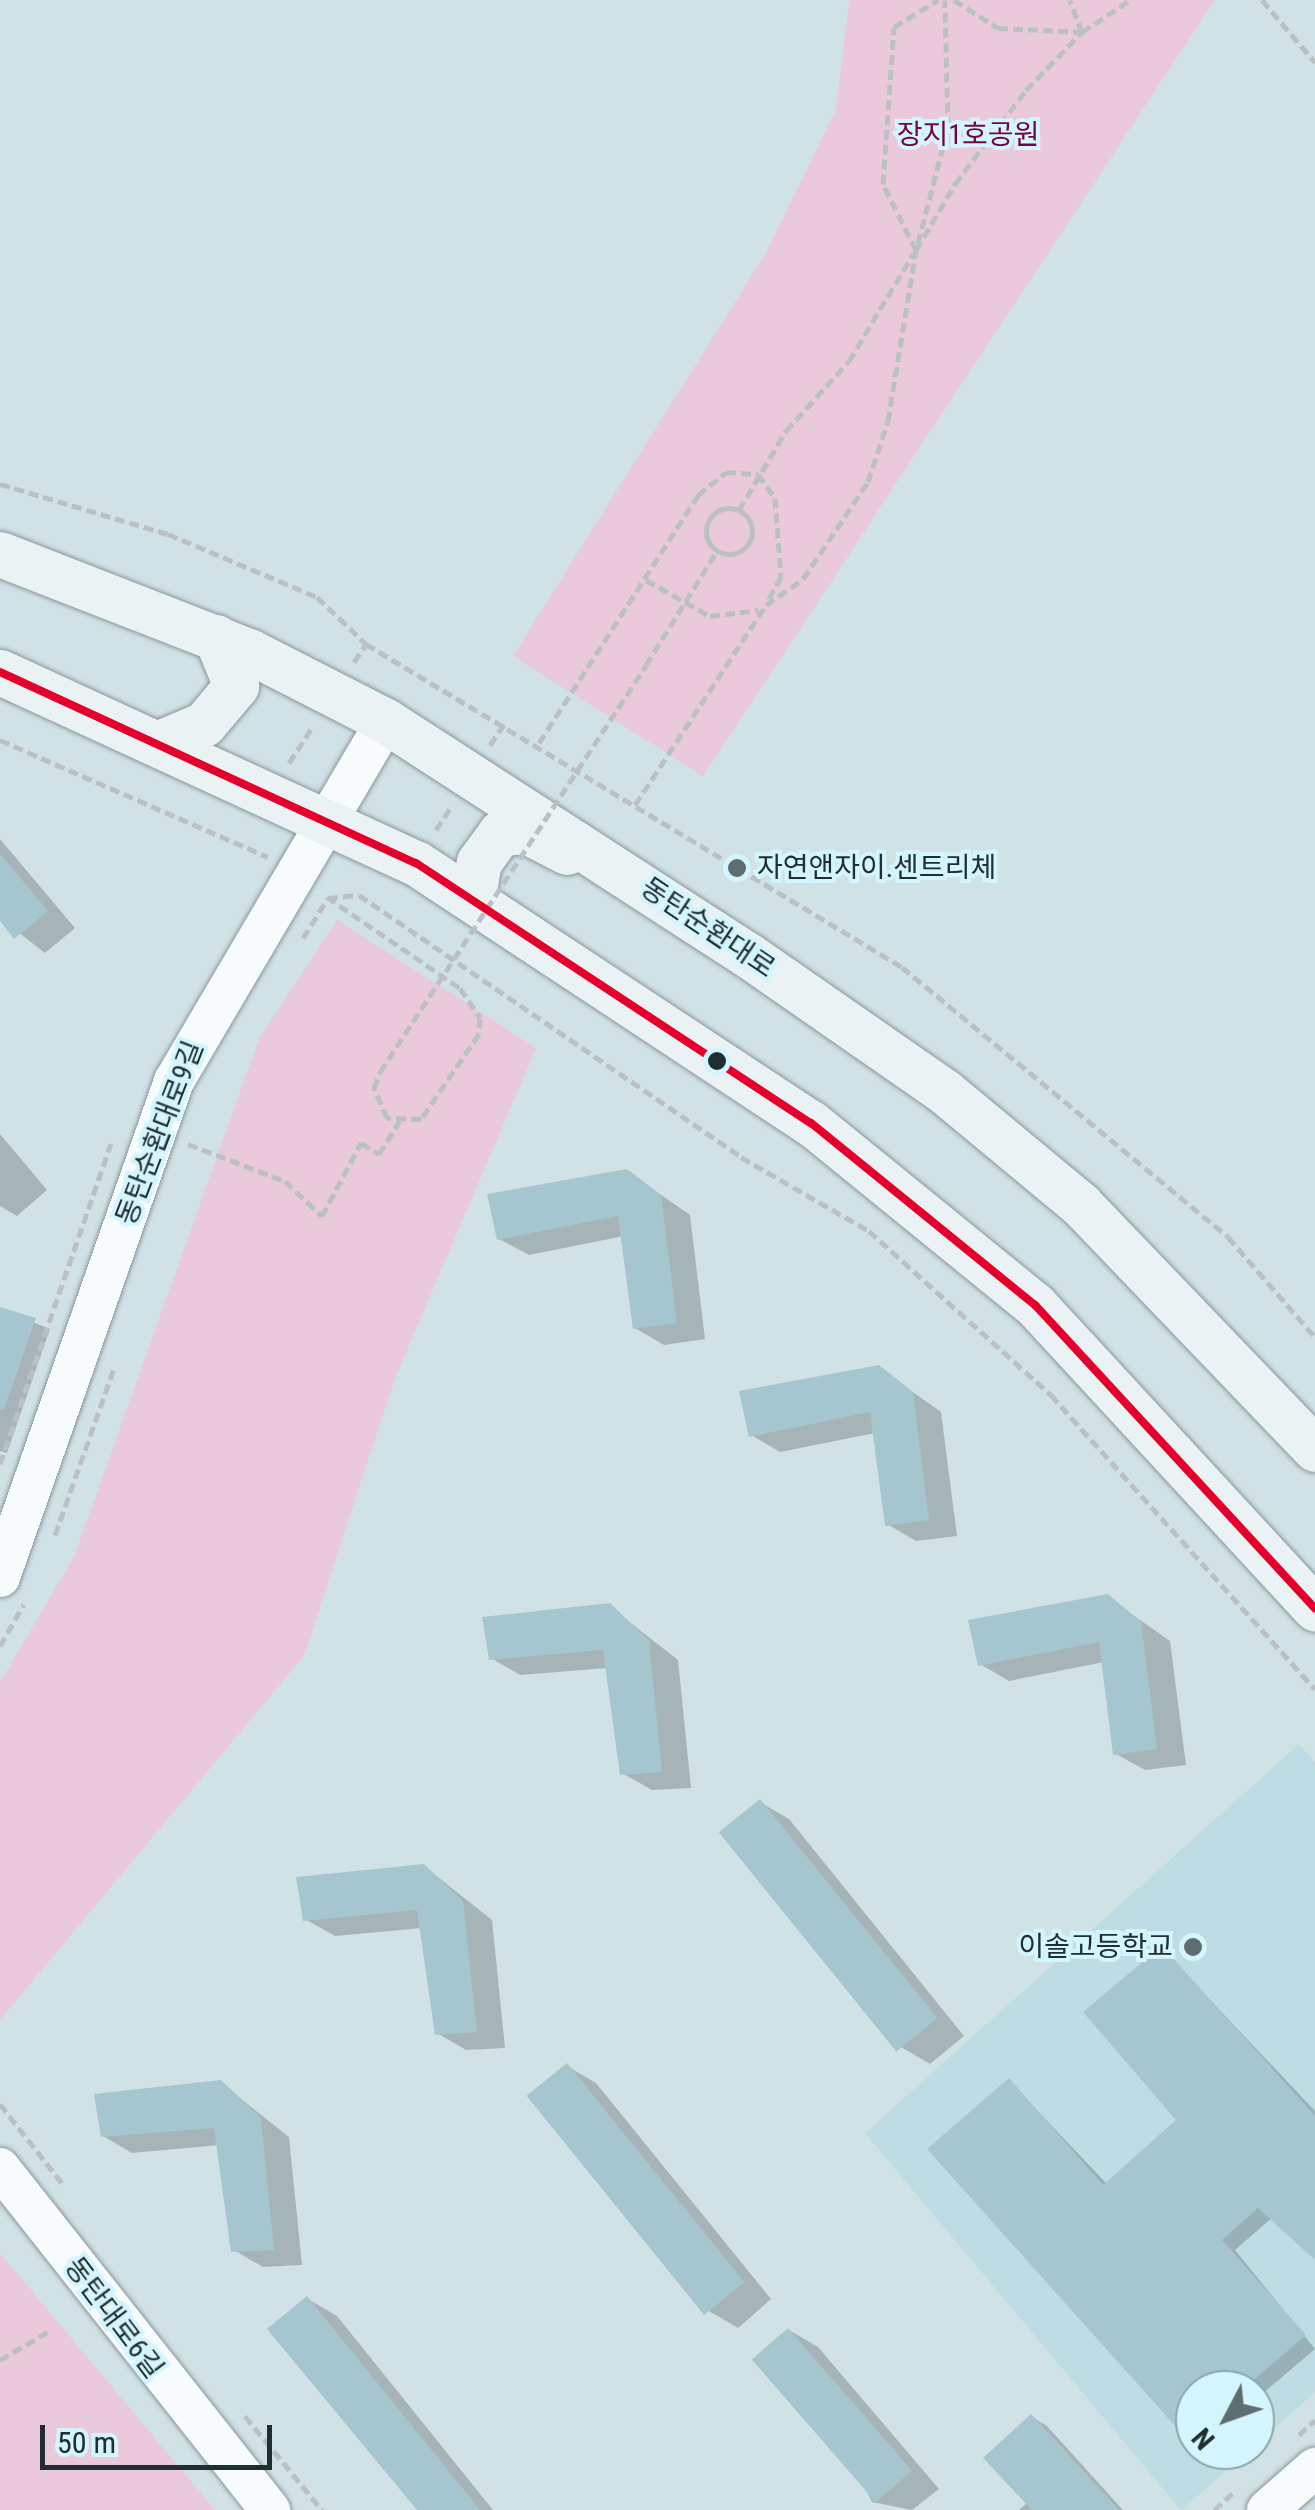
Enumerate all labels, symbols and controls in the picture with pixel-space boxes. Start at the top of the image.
park label: 장지1호공원 [897,118,1039,152]
place label: 자연앤자이.센트리체 [757,851,996,885]
marker: 자연앤자이.센트리체 [726,857,748,879]
street label: 동탄순환대로 [635,871,781,985]
street label: 동탄순환대로9길 [110,1036,210,1230]
unlabelled marker [707,1051,727,1071]
place label: 이솔고등학교 [1018,1930,1173,1964]
marker: 이솔고등학교 [1182,1936,1204,1958]
street label: 동탄대로6길 [58,2251,170,2385]
north arrow [1175,2370,1275,2470]
scale bar [45,2405,278,2467]
text: N [1185,2421,1222,2456]
text: 50 m [57,2425,116,2460]

